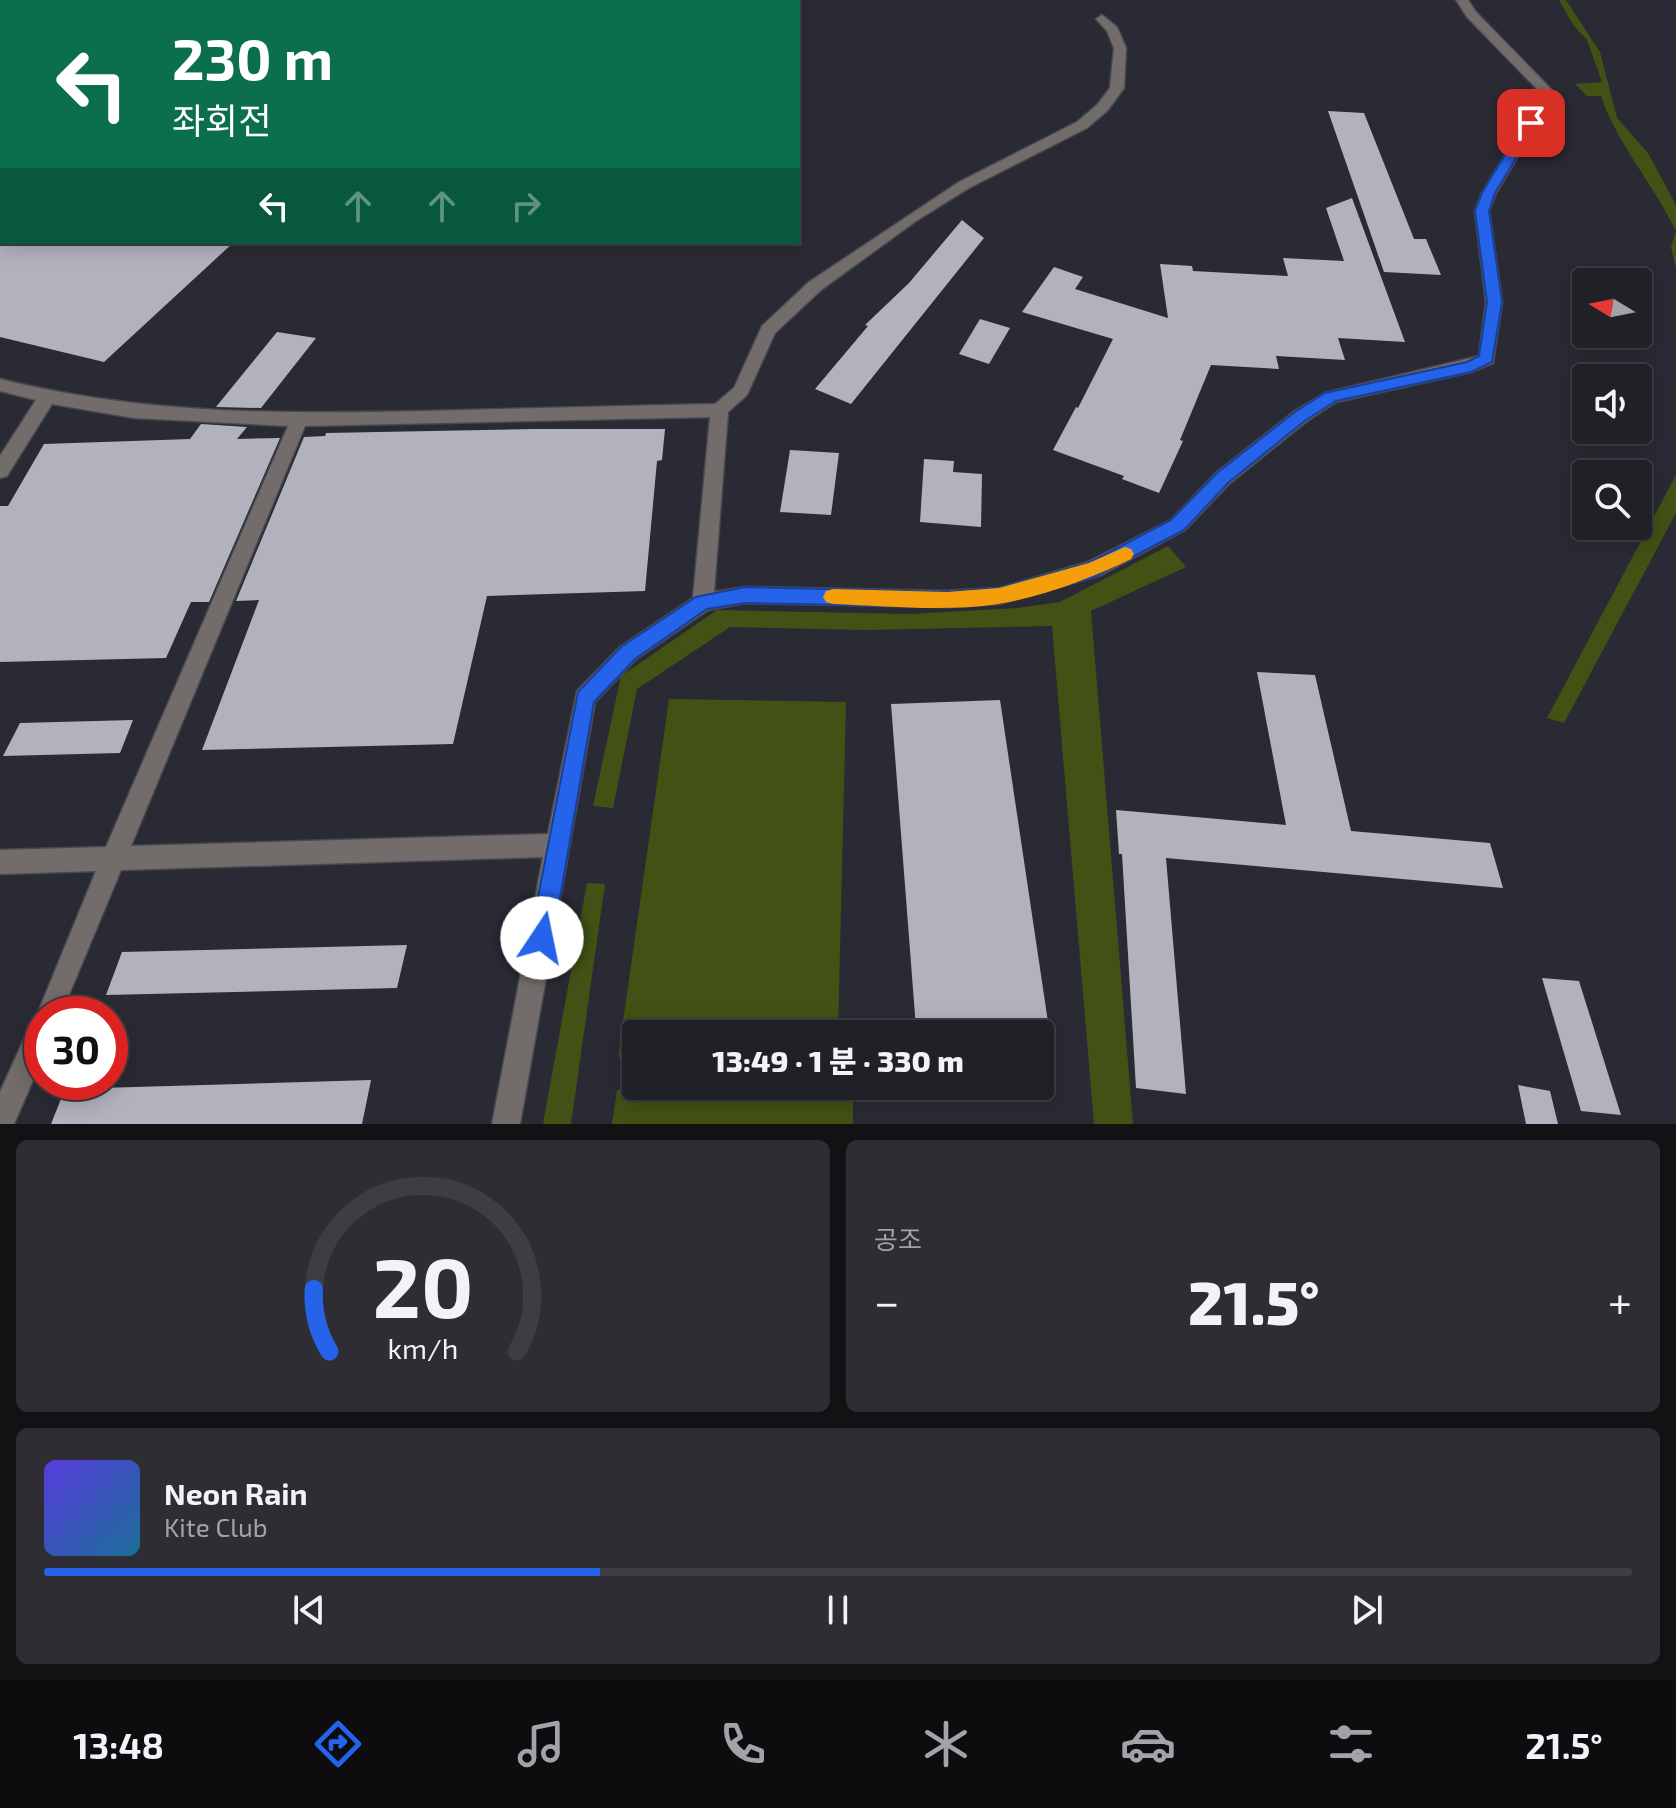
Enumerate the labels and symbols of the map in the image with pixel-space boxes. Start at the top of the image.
pin [1497,89,1565,157]
north arrow [1572,268,1652,348]
position arrow [500,896,584,980]
speed limit sign: 30 [24,996,128,1100]

